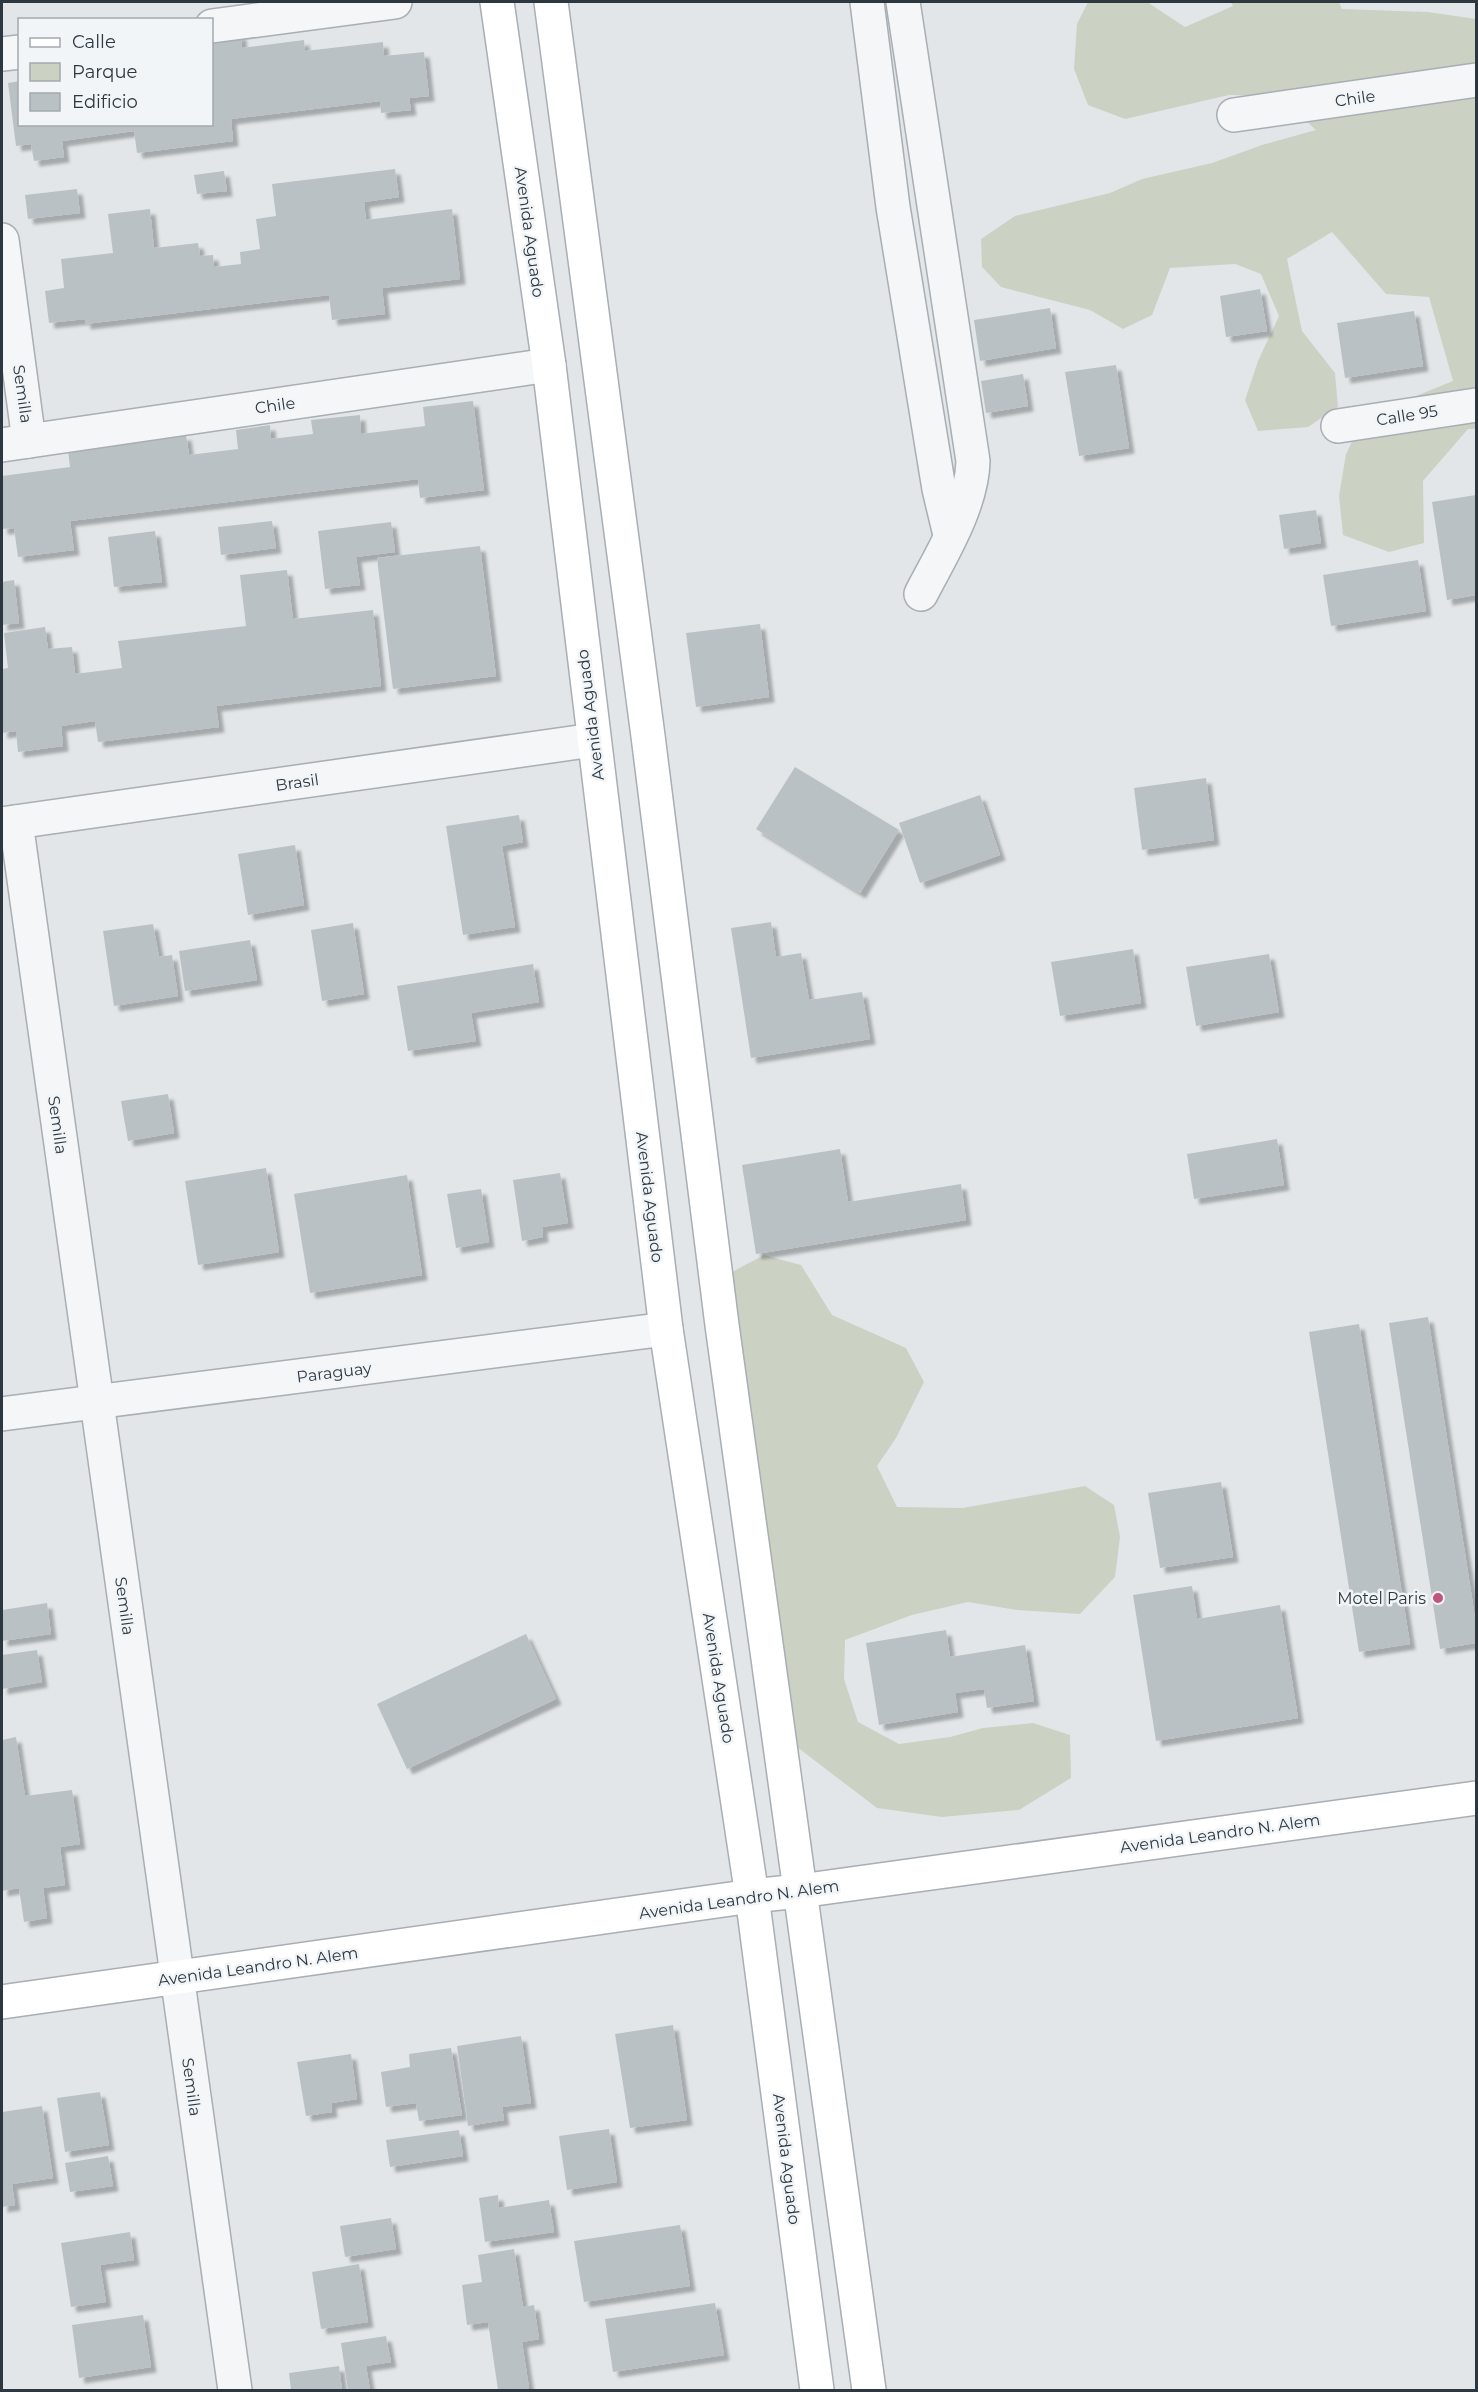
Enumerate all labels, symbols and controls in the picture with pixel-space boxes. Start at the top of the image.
legend [18,18,213,126]
text: Calle [72,31,116,53]
text: Parque [72,61,138,83]
street label: Chile [1334,86,1376,111]
text: Edificio [72,91,138,113]
street label: Avenida Aguado [511,165,548,299]
street label: Semilla [9,364,36,425]
street label: Chile [254,393,296,418]
street label: Calle 95 [1375,401,1439,430]
street label: Avenida Aguado [573,648,608,782]
street label: Brasil [274,770,320,795]
street label: Semilla [44,1095,71,1156]
street label: Avenida Aguado [632,1130,667,1264]
street label: Paraguay [295,1358,373,1387]
street label: Semilla [111,1576,138,1637]
place label: Motel Paris [1337,1589,1426,1608]
marker: Motel Paris [1431,1591,1445,1605]
street label: Avenida Aguado [699,1611,738,1745]
street label: Avenida Leandro N. Alem [1119,1810,1321,1857]
street label: Avenida Leandro N. Alem [638,1876,840,1923]
street label: Avenida Leandro N. Alem [157,1943,359,1990]
street label: Semilla [178,2057,205,2118]
street label: Avenida Aguado [769,2092,804,2226]

